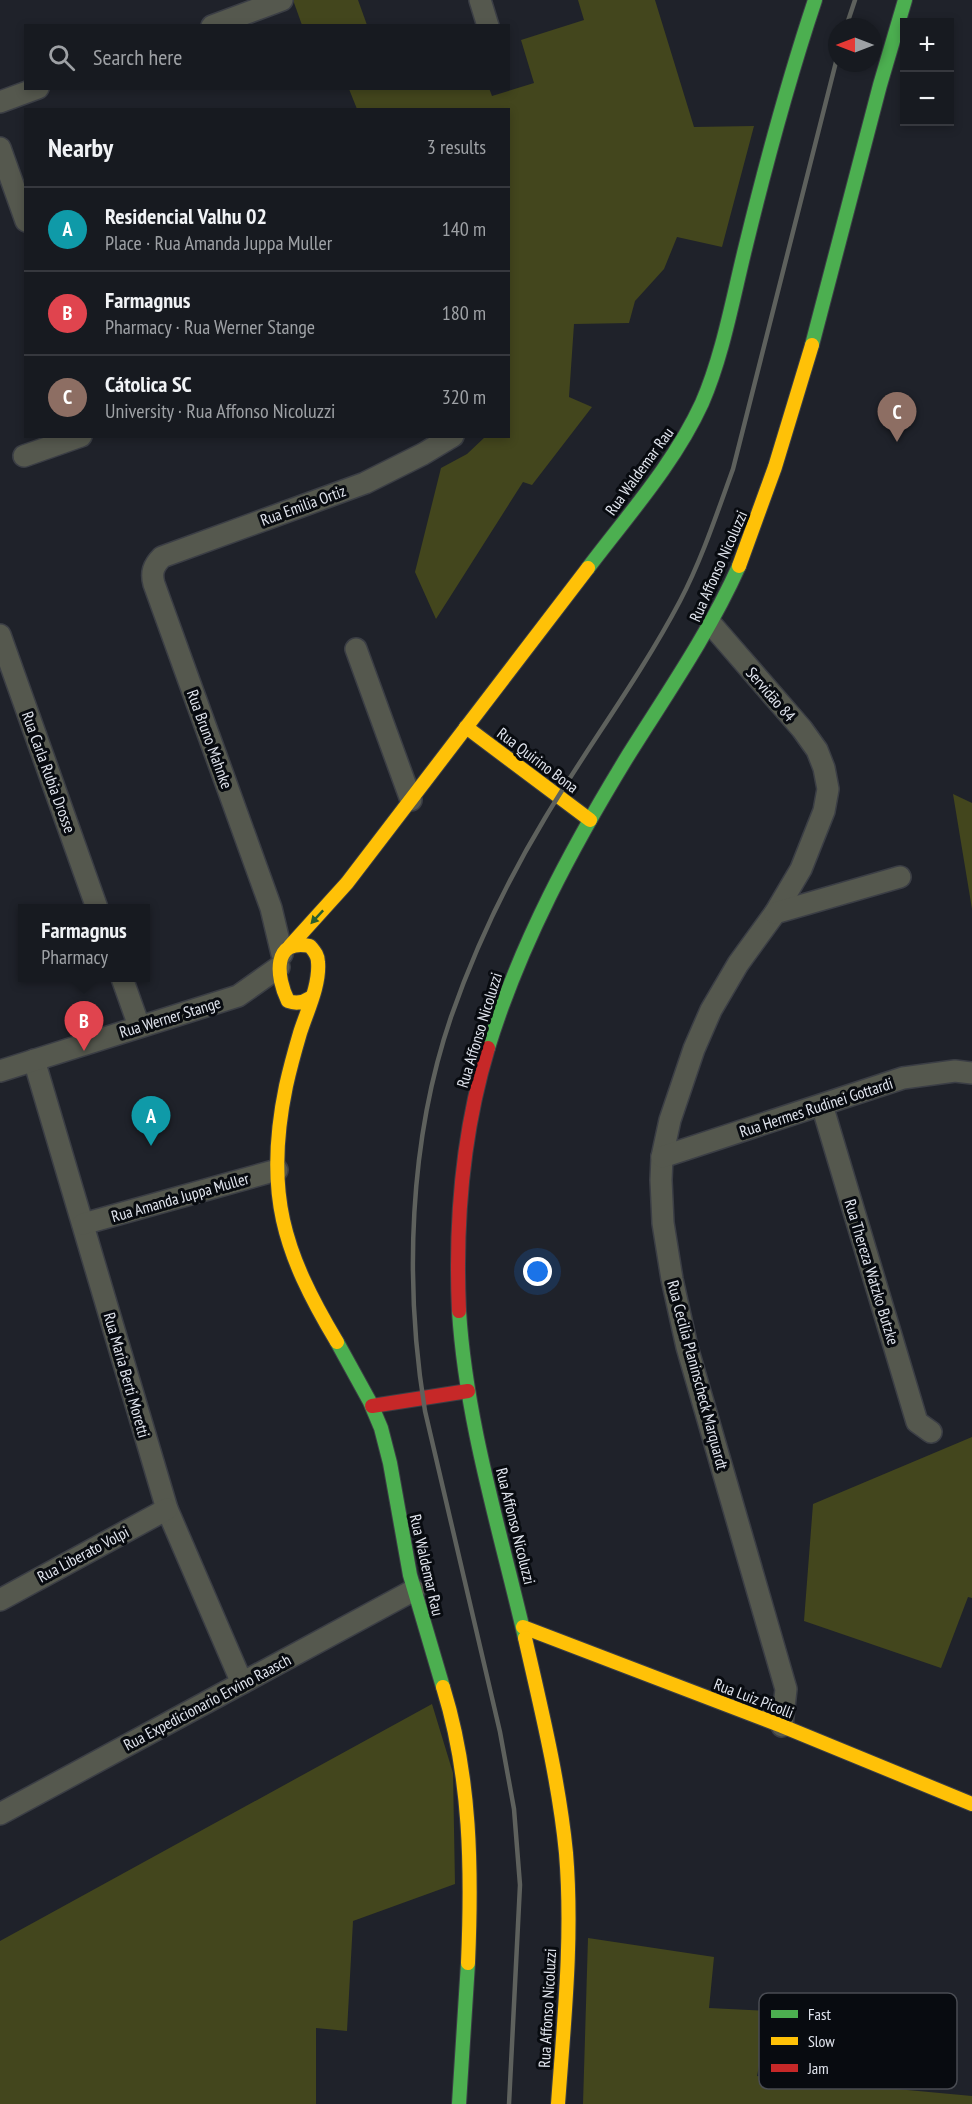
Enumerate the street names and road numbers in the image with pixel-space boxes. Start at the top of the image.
street label: Rua Waldemar Rau [600,423,678,519]
street label: Rua Emilia Ortiz [258,480,349,530]
street label: Rua Affonso Nicoluzzi [685,507,751,625]
street label: Servidão 84 [742,663,800,725]
street label: Rua Bruno Mahnke [183,687,237,791]
street label: Rua Carla Rubia Drosse [18,709,80,835]
street label: Rua Quirino Bona [493,723,583,797]
street label: Rua Affonso Nicoluzzi [452,970,506,1090]
street label: Rua Werner Stange [117,992,223,1042]
street label: Rua Hermes Rudinei Gottardi [737,1073,895,1141]
street label: Rua Amanda Juppa Muller [109,1168,252,1226]
street label: Rua Thereza Watzko Butzke [840,1197,904,1347]
street label: Rua Cecilia Planinscheck Marquardt [663,1278,733,1472]
street label: Rua Maria Berti Moretti [100,1310,154,1440]
street label: Rua Affonso Nicoluzzi [492,1466,540,1586]
street label: Rua Waldemar Rau [406,1512,448,1618]
street label: Rua Liberato Volpi [34,1522,132,1586]
street label: Rua Expedicionario Ervino Raasch [120,1649,294,1755]
street label: Rua Luiz Picolli [711,1674,797,1722]
street label: Rua Affonso Nicoluzzi [534,1948,560,2068]

